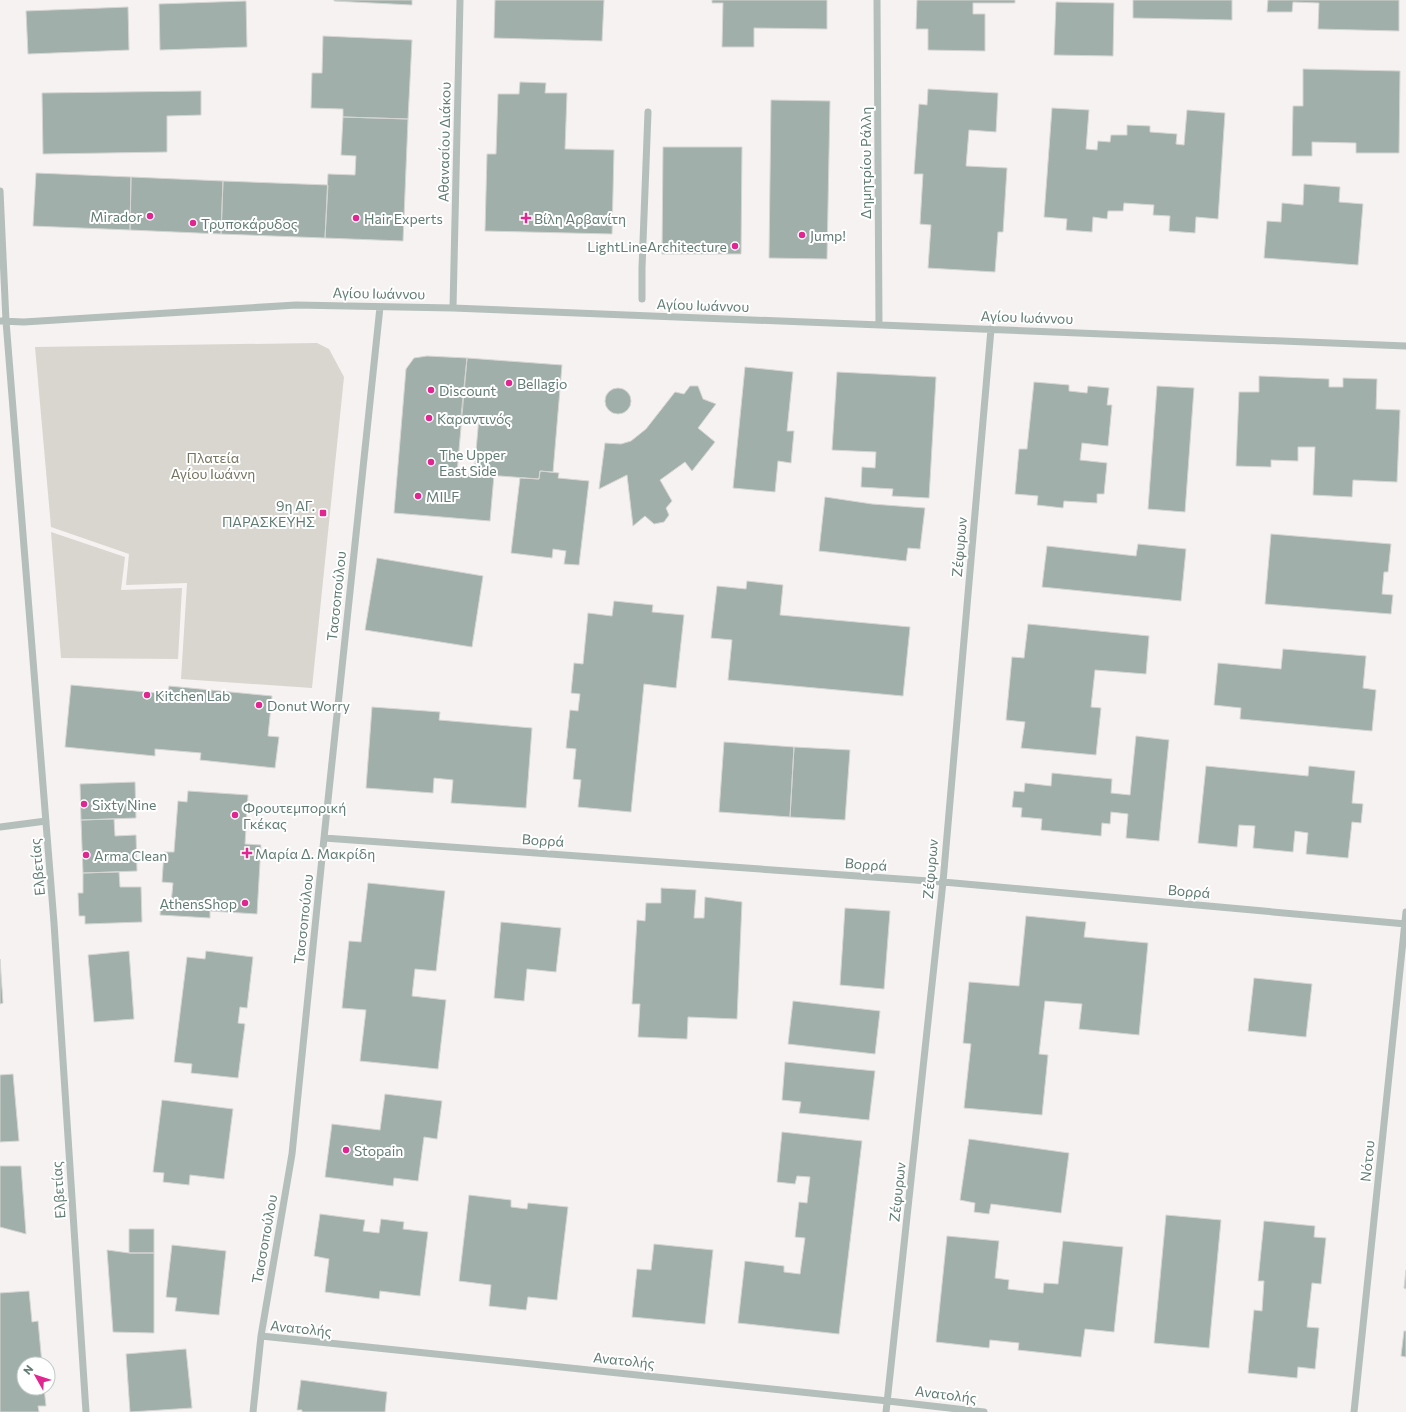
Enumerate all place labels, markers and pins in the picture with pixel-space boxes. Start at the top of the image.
place label: Mirador [90,208,142,225]
place label: Hair Experts [364,210,443,227]
place label: Βίλη Αρβανίτη [534,210,626,227]
marker: Mirador [145,211,155,221]
marker: Hair Experts [351,213,361,223]
marker: Βίλη Αρβανίτη [521,213,531,223]
place label: Τρυποκάρυδος [201,215,298,232]
marker: Τρυποκάρυδος [188,218,198,228]
place label: Jump! [810,227,846,244]
marker: Jump! [797,230,807,240]
place label: LightLineArchitecture [587,238,727,255]
marker: LightLineArchitecture [730,241,740,251]
place label: Bellagio [517,375,567,392]
marker: Bellagio [504,378,514,388]
place label: Discount [439,382,496,399]
marker: Discount [426,385,436,395]
place label: Καραντινός [437,410,511,427]
marker: Καραντινός [424,413,434,423]
place label: The Upper East Side [439,446,506,479]
marker: The Upper East Side [426,457,436,467]
place label: MILF [426,488,459,505]
marker: MILF [413,491,423,501]
place label: 9η ΑΓ. ΠΑΡΑΣΚΕΥΗΣ [222,497,315,530]
marker: 9η ΑΓ. ΠΑΡΑΣΚΕΥΗΣ [318,508,328,518]
place label: Kitchen Lab [155,687,230,704]
marker: Kitchen Lab [142,690,152,700]
place label: Donut Worry [267,697,350,714]
marker: Donut Worry [254,700,264,710]
place label: Sixty Nine [92,796,156,813]
marker: Sixty Nine [79,799,89,809]
place label: Φρουτεμπορική Γκέκας [243,799,346,832]
marker: Φρουτεμπορική Γκέκας [230,810,240,820]
place label: Μαρία Δ. Μακρίδη [255,845,375,862]
place label: Arma Clean [94,847,167,864]
marker: Μαρία Δ. Μακρίδη [242,848,252,858]
marker: Arma Clean [81,850,91,860]
place label: AthensShop [159,895,237,912]
marker: AthensShop [240,898,250,908]
place label: Stopain [354,1142,403,1159]
marker: Stopain [341,1145,351,1155]

